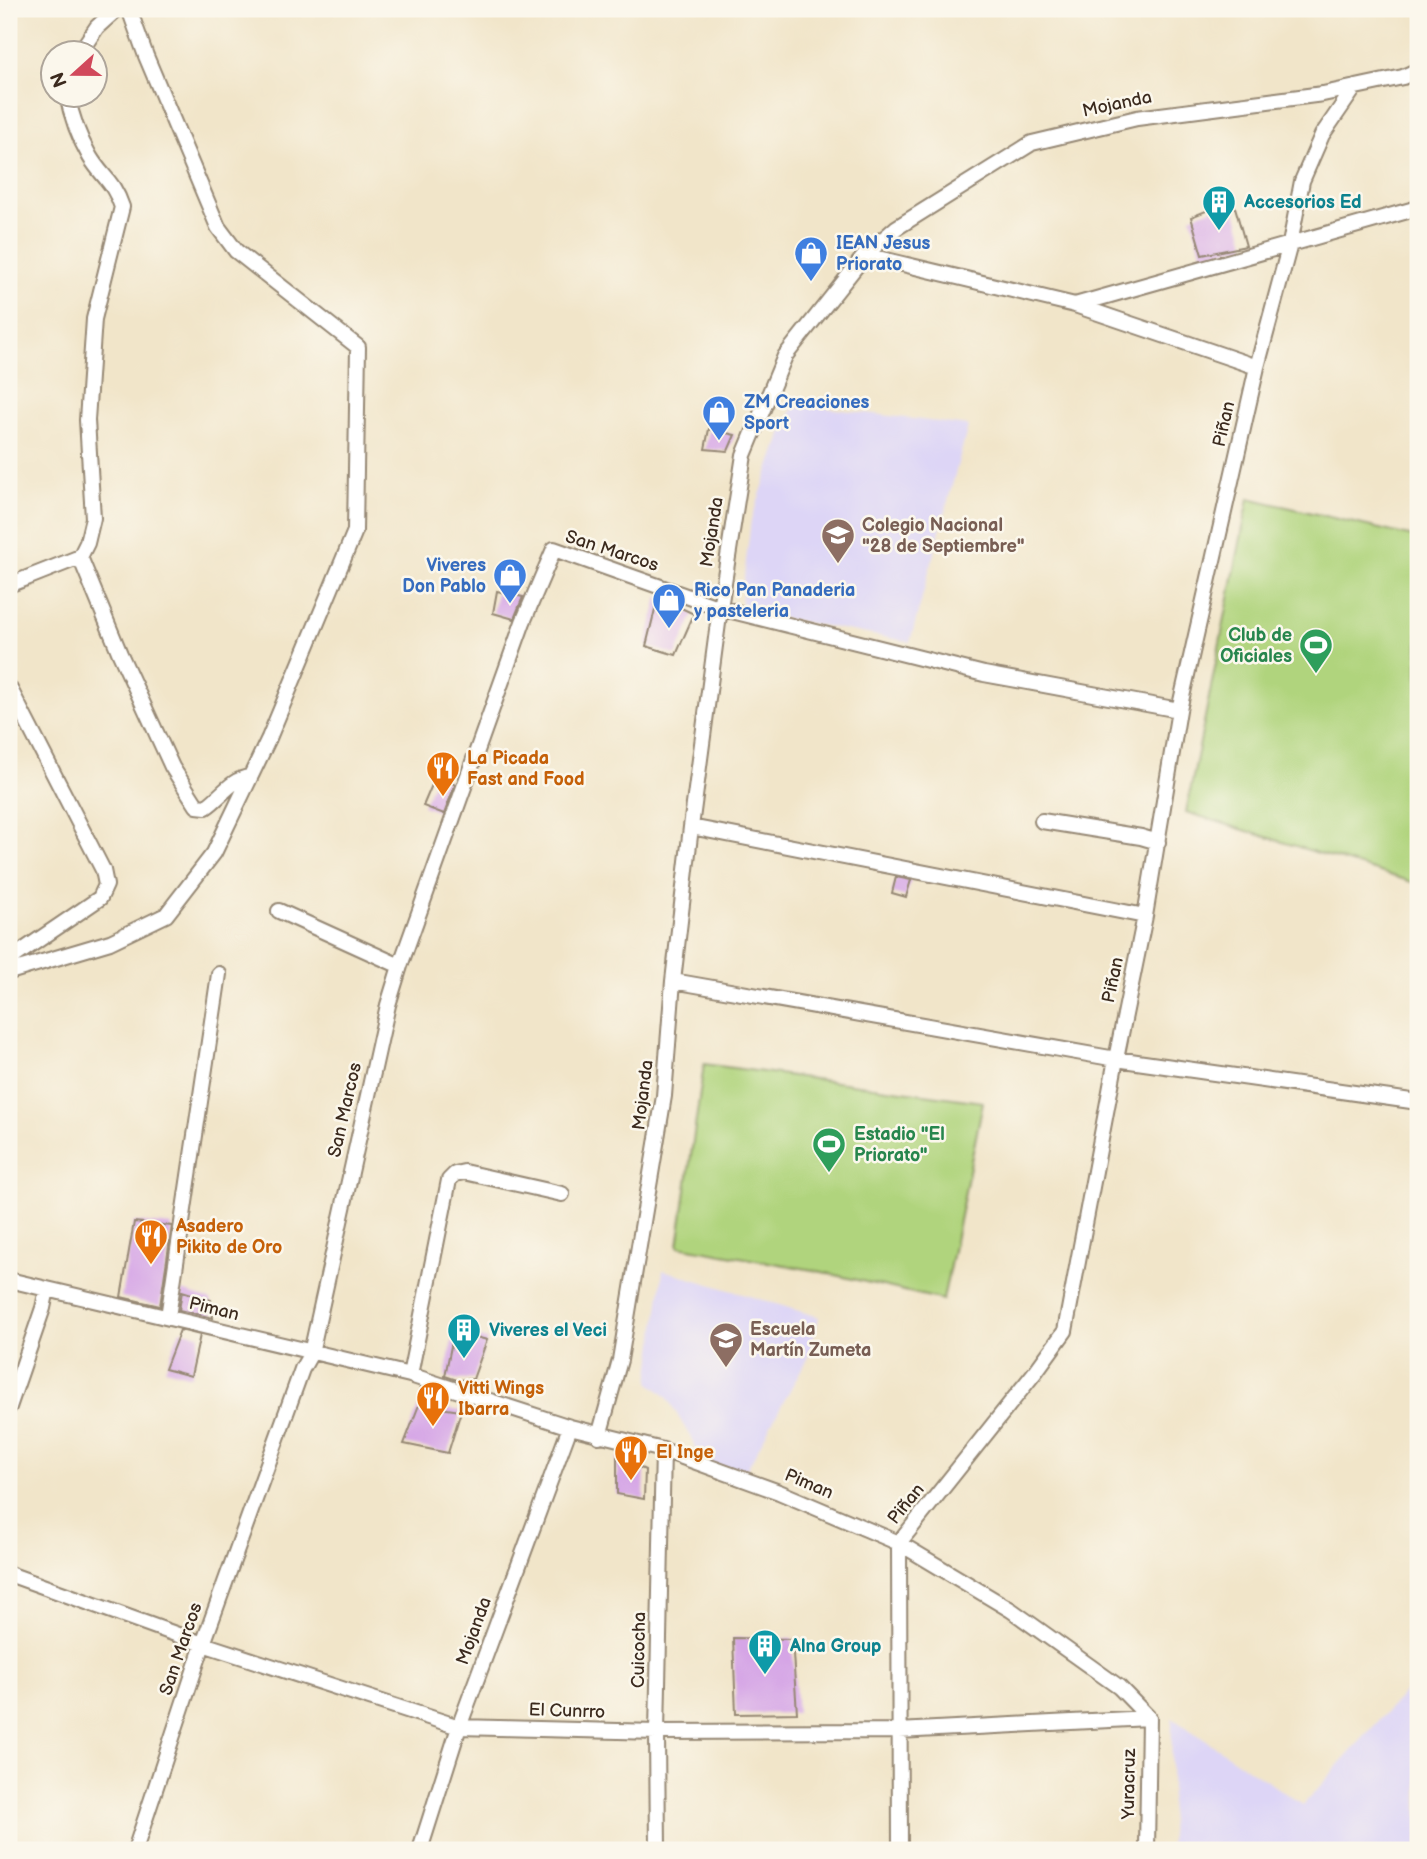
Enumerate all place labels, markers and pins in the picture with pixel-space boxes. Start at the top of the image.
building icon: Accesorios Ed [1200,183,1238,232]
place label: Accesorios Ed [1243,192,1362,213]
place label: IEAN Jesus Priorato [836,233,930,275]
shop icon: IEAN Jesus Priorato [792,234,830,283]
place label: ZM Creaciones Sport [744,392,870,434]
shop icon: ZM Creaciones Sport [700,393,738,442]
place label: Colegio Nacional "28 de Septiembre" [862,515,1025,557]
school or university icon: Colegio Nacional "28 de Septiembre" [819,516,857,565]
place label: Viveres Don Pablo [402,555,486,597]
shop icon: Viveres Don Pablo [491,556,529,605]
place label: Rico Pan Panaderia y pasteleria [694,580,855,622]
shop icon: Rico Pan Panaderia y pasteleria [650,581,688,630]
place label: Club de Oficiales [1220,625,1292,667]
sports icon: Club de Oficiales [1297,626,1335,675]
place label: La Picada Fast and Food [467,748,585,790]
restaurant icon: La Picada Fast and Food [424,749,462,798]
place label: Estadio "El Priorato" [854,1124,945,1166]
sports icon: Estadio "El Priorato" [810,1125,848,1174]
place label: Asadero Pikito de Oro [175,1216,282,1258]
restaurant icon: Asadero Pikito de Oro [132,1217,170,1266]
building icon: Viveres el Veci [445,1311,483,1360]
place label: Escuela Martín Zumeta [750,1319,871,1361]
place label: Viveres el Veci [489,1320,607,1341]
school or university icon: Escuela Martín Zumeta [707,1320,745,1369]
place label: Vitti Wings Ibarra [458,1378,544,1420]
restaurant icon: Vitti Wings Ibarra [414,1379,452,1428]
restaurant icon: El Inge [612,1433,650,1482]
place label: El Inge [656,1442,714,1463]
building icon: Alna Group [746,1627,784,1676]
place label: Alna Group [789,1636,881,1657]

